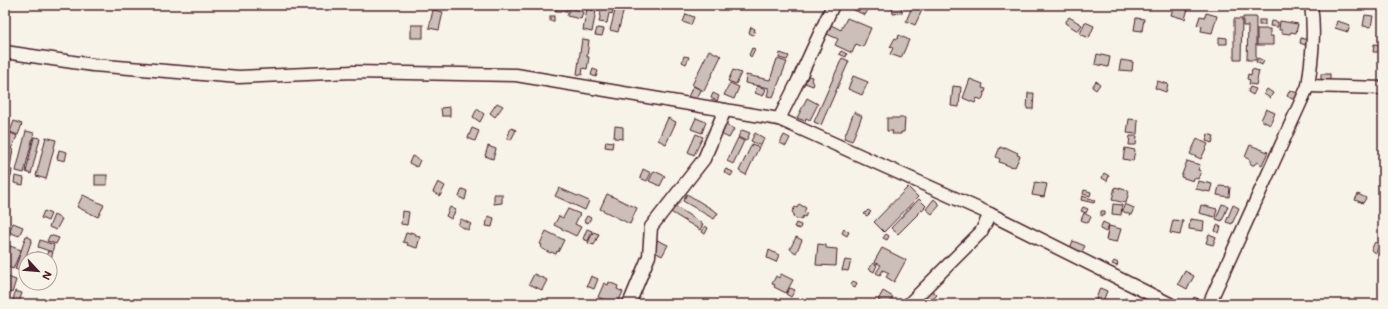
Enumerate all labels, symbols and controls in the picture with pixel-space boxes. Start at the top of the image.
north arrow [18,251,58,291]
text: N [39,269,56,283]

